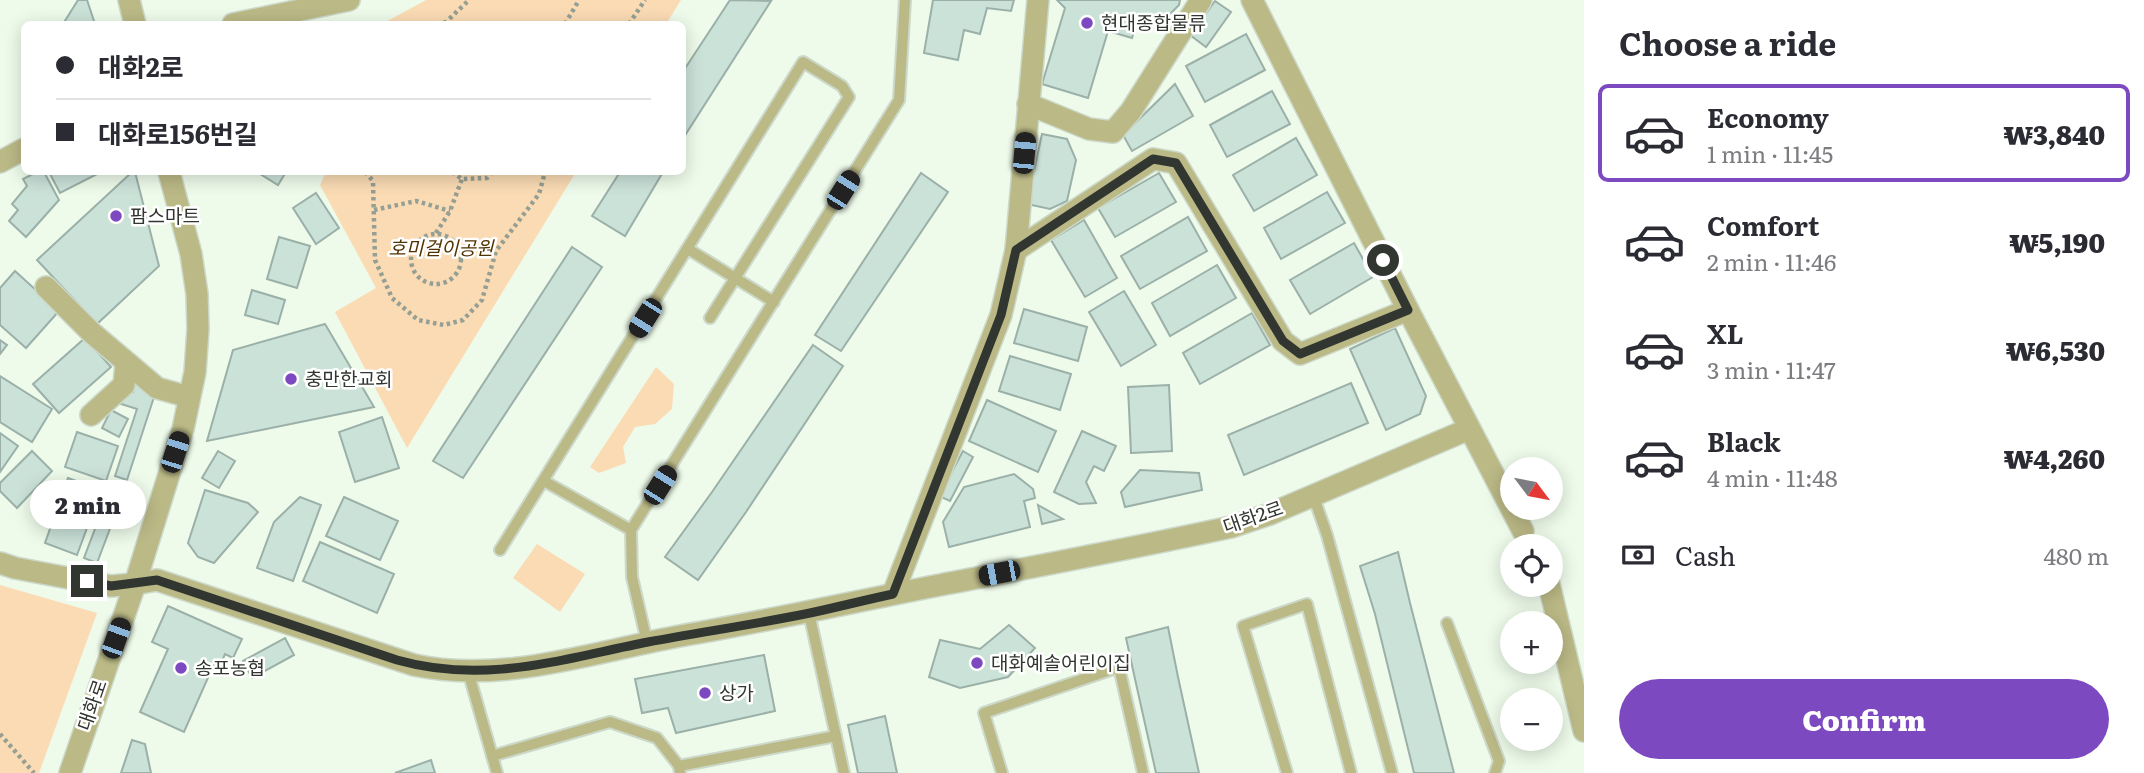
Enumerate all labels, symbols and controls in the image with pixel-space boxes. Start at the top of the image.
place label: 현대종합물류 [1101,8,1206,36]
marker: 현대종합물류 [1079,15,1095,31]
text: Choose a ride [1619,18,1836,66]
text: 대화2로 [98,46,184,85]
text: Economy [1707,97,1829,136]
icon: car [1623,102,1686,165]
text: 대화로156번길 [98,113,258,152]
text: ₩3,840 [2004,114,2105,153]
car [1012,131,1037,175]
text: 1 min · 11:45 [1707,136,1833,170]
car [823,167,864,213]
place label: 팜스마트 [130,201,200,229]
text: Comfort [1707,205,1819,244]
marker: 팜스마트 [108,208,124,224]
icon: car [1623,210,1686,273]
text: ₩5,190 [2010,222,2105,261]
park label: 호미걸이공원 [389,233,495,261]
route start [1367,244,1399,276]
text: 2 min · 11:46 [1707,244,1836,278]
car [625,295,666,341]
text: XL [1707,313,1744,352]
icon: car [1623,318,1686,381]
text: ₩6,530 [2006,330,2105,369]
text: 3 min · 11:47 [1707,352,1836,386]
place label: 충만한교회 [305,364,392,392]
marker: 충만한교회 [283,371,299,387]
text: Black [1707,421,1781,460]
icon: car [1623,426,1686,489]
car [159,429,192,475]
text: ₩4,260 [2004,438,2105,477]
north arrow [1500,457,1563,520]
map controls [1500,457,1563,751]
text: 4 min · 11:48 [1707,460,1838,494]
car [640,462,681,508]
callout: 2 min [29,480,145,528]
text: 2 min [55,487,121,521]
street label: 대화2로 [1219,493,1287,539]
button: locate [1500,534,1563,597]
text: Cash [1675,535,1736,574]
icon: cash [1619,536,1657,574]
text: 480 m [2043,538,2109,572]
car [977,559,1022,587]
route end [71,565,103,597]
button: + [1500,611,1563,674]
car [99,615,134,661]
place label: 대화예솔어린이집 [991,648,1131,676]
place label: 송포농협 [195,653,265,681]
marker: 대화예솔어린이집 [969,655,985,671]
marker: 송포농협 [173,660,189,676]
street label: 대화로 [69,675,113,734]
place label: 상가 [719,678,754,706]
button: Confirm [1619,679,2109,759]
marker: 상가 [697,685,713,701]
button: − [1500,688,1563,751]

